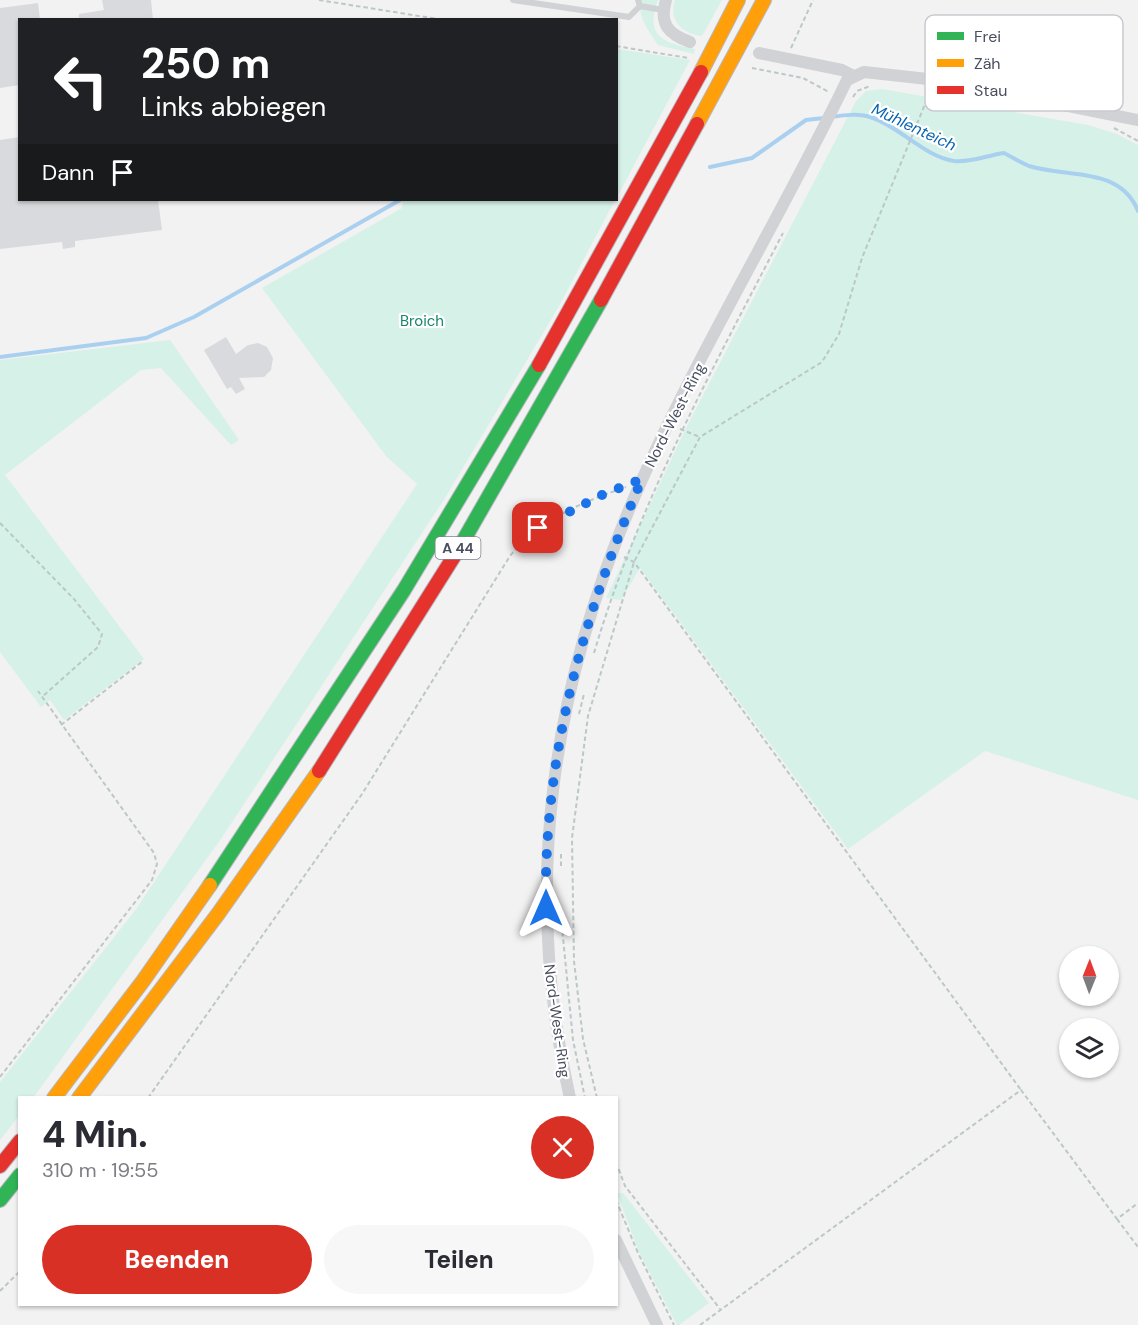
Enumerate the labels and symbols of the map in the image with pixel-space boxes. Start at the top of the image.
legend [925,15,1123,111]
text: Frei [974,26,1001,47]
text: Zäh [974,53,1001,74]
text: Stau [974,80,1007,101]
water label: Mühlenteich [868,98,960,156]
park label: Broich [400,311,444,331]
street label: Nord-West-Ring [640,359,710,471]
pin [512,502,563,553]
road number: A 44 [436,537,480,559]
position arrow [514,876,578,940]
north arrow [1059,946,1119,1006]
street label: Nord-West-Ring [539,963,575,1079]

